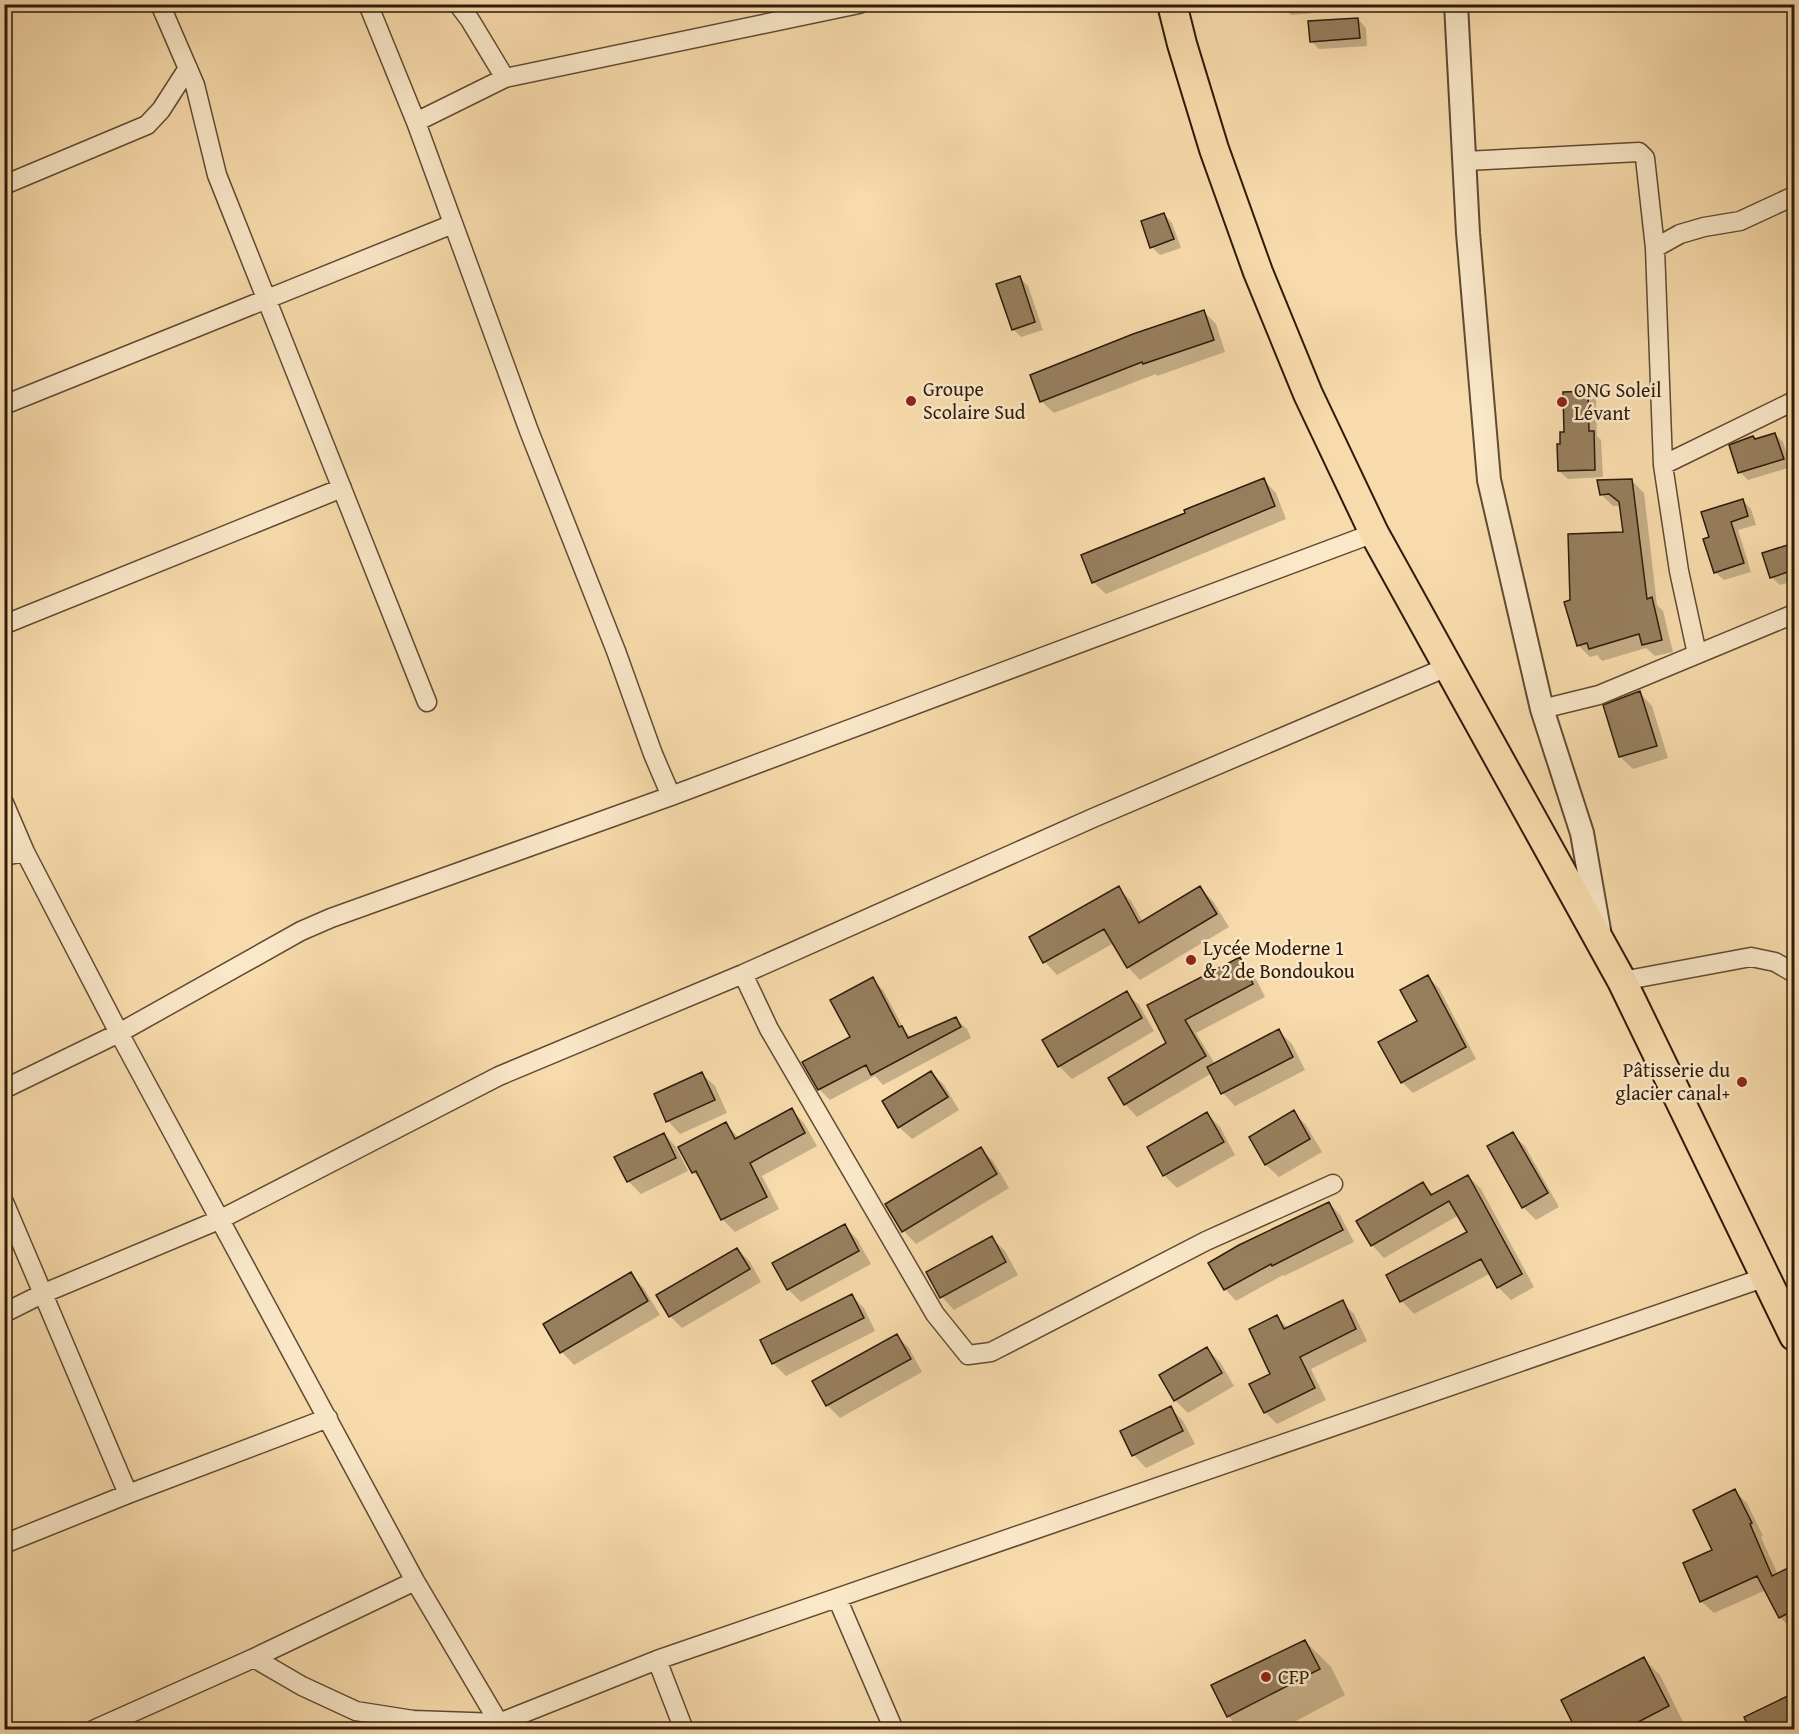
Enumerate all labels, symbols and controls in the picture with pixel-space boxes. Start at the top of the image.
place label: Groupe Scolaire Sud [923,374,1026,426]
place label: ONG Soleil Lévant [1574,375,1662,427]
marker: Groupe Scolaire Sud [904,394,918,408]
marker: ONG Soleil Lévant [1555,395,1569,409]
place label: Lycée Moderne 1 & 2 de Bondoukou [1203,933,1355,985]
marker: Lycée Moderne 1 & 2 de Bondoukou [1184,953,1198,967]
place label: Pâtisserie du glacier canal+ [1616,1055,1730,1107]
marker: Pâtisserie du glacier canal+ [1735,1075,1749,1089]
place label: CFP [1278,1662,1309,1691]
marker: CFP [1259,1670,1273,1684]

